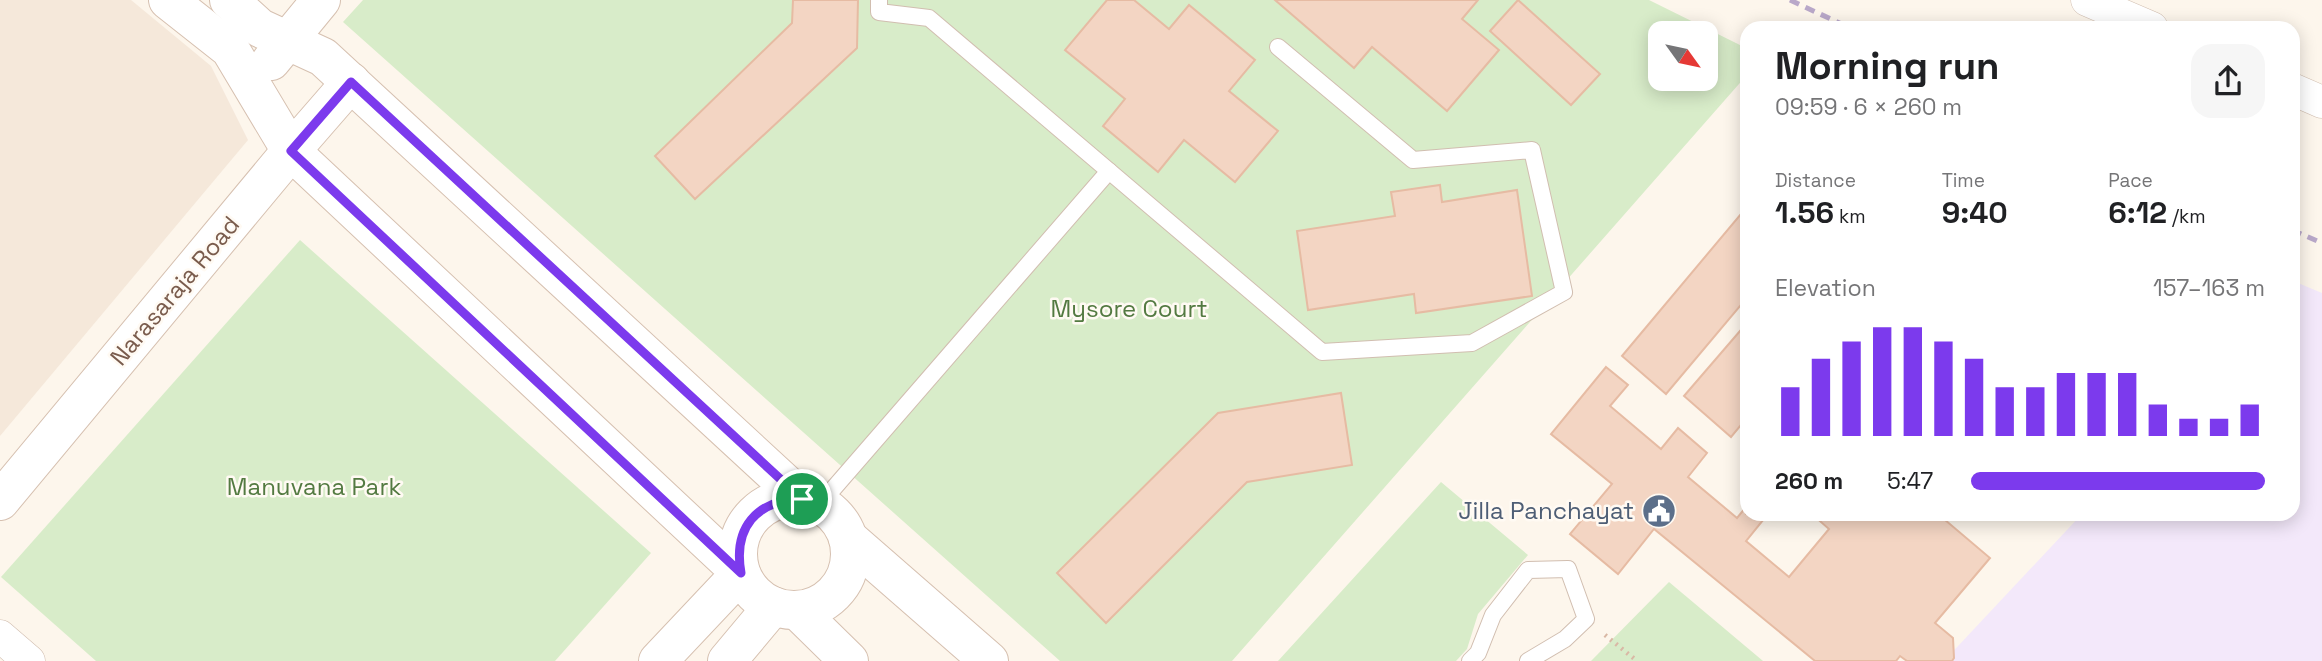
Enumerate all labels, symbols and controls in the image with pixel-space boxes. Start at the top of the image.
north arrow [1648,21,1718,91]
map controls [1648,21,1718,91]
text: Morning run [1775,42,2000,90]
button: share [2191,44,2265,118]
text: 09:59 · 6 × 260 m [1775,92,1962,122]
text: Distance [1775,168,1856,193]
text: Time [1942,168,1985,193]
text: Pace [2108,168,2153,193]
text: 1.56 [1775,193,1834,232]
text: 9:40 [1942,193,2008,232]
text: 6:12 [2108,193,2167,232]
text: km [1834,204,1866,229]
text: /km [2167,204,2206,229]
street label: Narasaraja Road [103,210,246,372]
text: Elevation [1775,273,1876,303]
text: 157–163 m [2153,273,2265,303]
park label: Mysore Court [1051,293,1207,324]
text: 260 m [1775,466,1843,496]
text: 5:47 [1887,466,1933,496]
pin [772,469,832,529]
park label: Manuvana Park [227,471,401,502]
icon: arrive [783,480,821,518]
public building icon: Jilla Panchayat [1640,492,1678,530]
place label: Jilla Panchayat [1458,495,1634,526]

